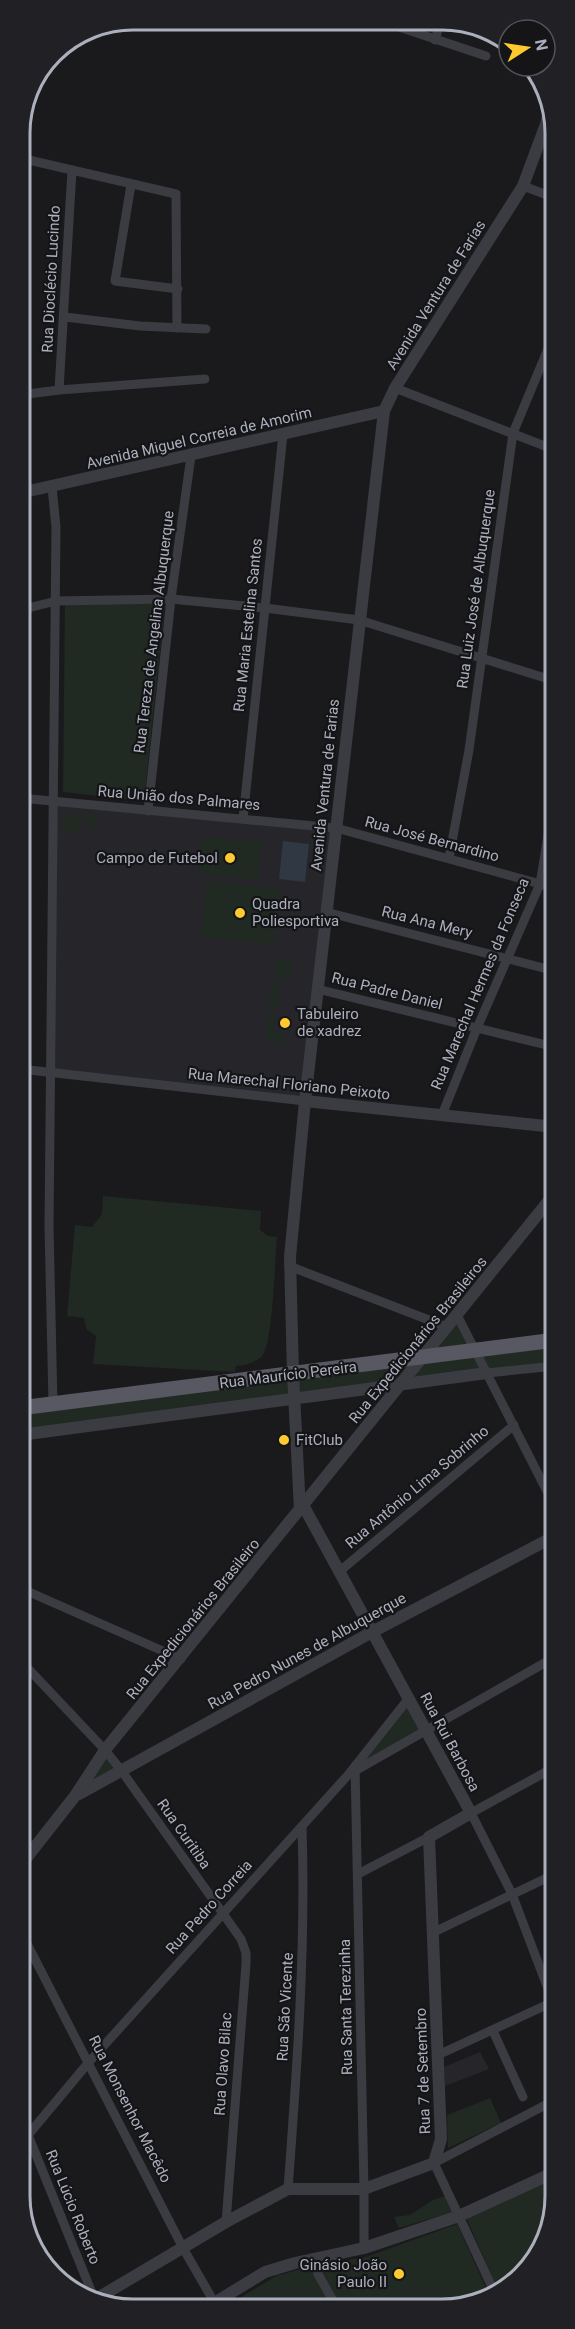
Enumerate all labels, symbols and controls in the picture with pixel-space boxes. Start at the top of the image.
north arrow [497,18,557,78]
text: N [531,37,552,52]
street label: Rua Dioclécio Lucindo [38,205,64,353]
street label: Avenida Ventura de Farias [383,217,489,373]
street label: Avenida Miguel Correia de Amorim [84,403,314,473]
street label: Rua Luiz José de Albuquerque [453,488,499,690]
street label: Rua Tereza de Angelina Albuquerque [130,510,178,754]
street label: Rua Maria Estelina Santos [230,537,266,713]
street label: Avenida Ventura de Farias [307,698,343,872]
street label: Rua União dos Palmares [97,782,261,814]
street label: Rua José Bernardino [363,812,501,866]
place label: Campo de Futebol [96,849,218,867]
marker: Campo de Futebol [223,851,237,865]
street label: Rua Marechal Hermes da Fonseca [427,875,533,1093]
place label: Quadra Poliesportiva [252,895,339,930]
street label: Rua Ana Mery [380,902,474,942]
marker: Quadra Poliesportiva [233,906,247,920]
street label: Rua Padre Daniel [330,969,444,1013]
place label: Tabuleiro de xadrez [297,1005,362,1040]
marker: Tabuleiro de xadrez [278,1016,292,1030]
street label: Rua Marechal Floriano Peixoto [187,1064,391,1104]
street label: Rua Expedicionários Brasileiros [345,1253,491,1427]
street label: Rua Maurício Pereira [218,1358,358,1392]
street label: Rua Antônio Lima Sobrinho [342,1422,492,1552]
place label: FitClub [296,1431,343,1449]
marker: FitClub [277,1433,291,1447]
street label: Rua Expedicionários Brasileiro [123,1535,263,1703]
street label: Rua Pedro Nunes de Albuquerque [205,1589,409,1713]
street label: Rua Rui Barbosa [416,1689,484,1795]
street label: Rua Curitiba [153,1796,215,1872]
street label: Rua Pedro Correia [162,1856,256,1958]
street label: Rua Santa Terezinha [336,1939,356,2075]
street label: Rua São Vicente [273,1952,297,2062]
street label: Rua 7 de Setembro [412,2007,434,2135]
street label: Rua Olavo Bilac [210,2012,236,2116]
street label: Rua Monsenhor Macêdo [85,2032,175,2186]
street label: Rua Lúcio Roberto [42,2147,104,2267]
place label: Ginásio João Paulo II [299,2256,387,2291]
marker: Ginásio João Paulo II [392,2267,406,2281]

